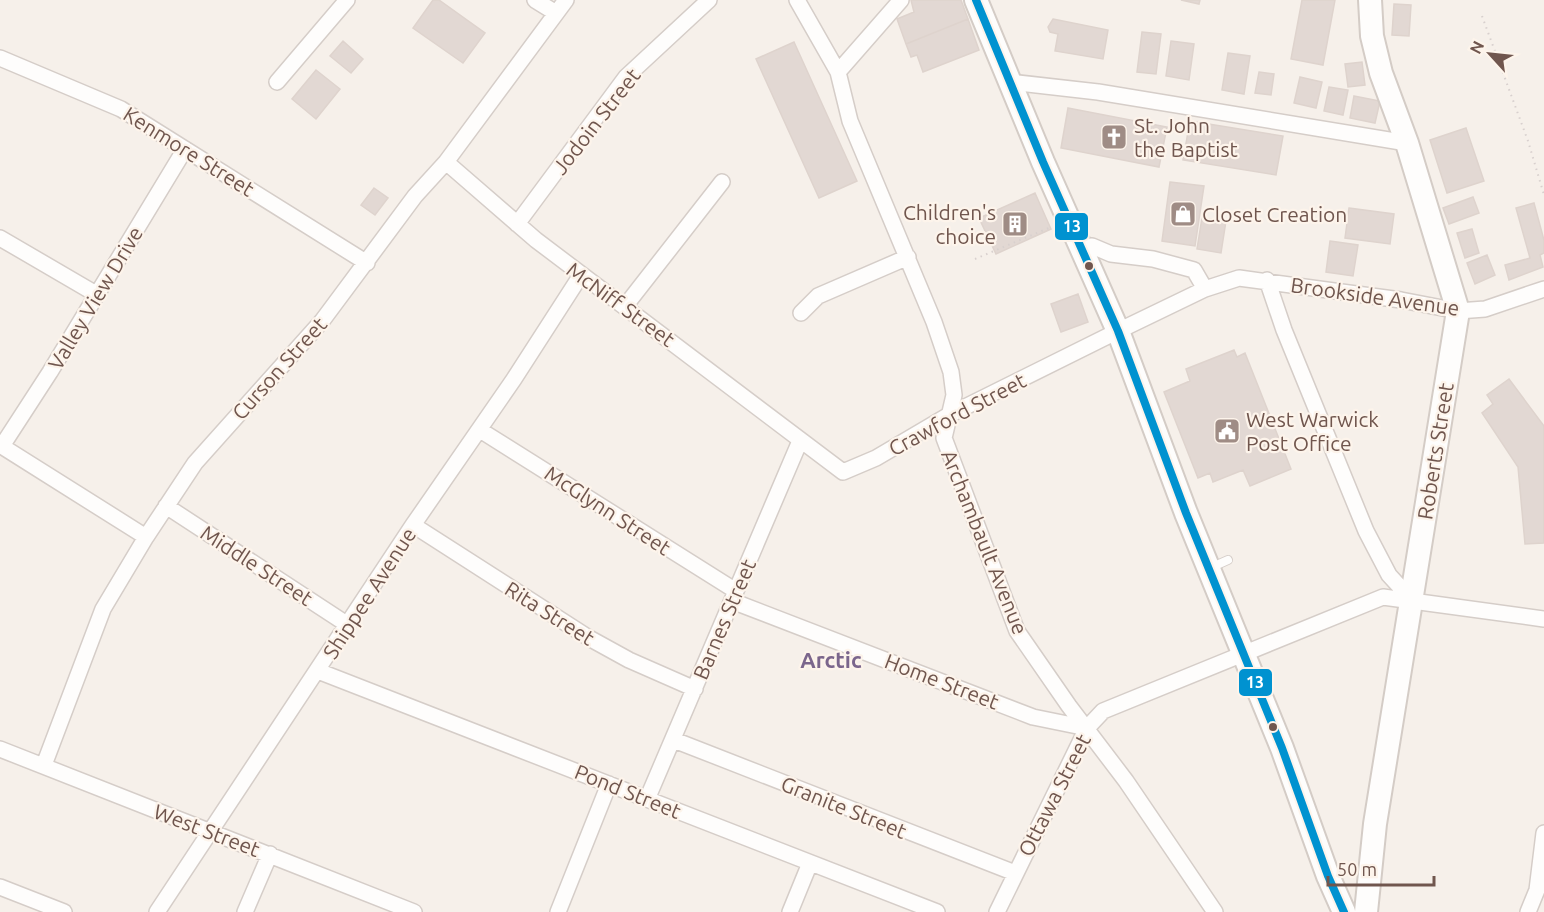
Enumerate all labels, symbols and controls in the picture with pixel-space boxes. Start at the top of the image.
north arrow [1460,24,1520,84]
text: N [1466,38,1487,57]
street label: Jodoin Street [547,63,645,179]
street label: Kenmore Street [119,101,259,201]
place label: St. John the Baptist [1134,113,1238,161]
church icon: St. John the Baptist [1099,122,1129,152]
shop icon: Closet Creation [1168,199,1198,229]
place label: Children's choice [903,200,996,248]
place label: Closet Creation [1202,202,1347,226]
building icon: Children's choice [1000,209,1030,239]
line badge: 13 [1054,212,1089,241]
text: 13 [1063,217,1081,235]
street label: Valley View Drive [43,222,147,374]
street label: McNiff Street [562,257,680,351]
unlabelled marker [1083,260,1095,272]
street label: Brookside Avenue [1289,272,1461,320]
street label: Curson Street [227,312,331,424]
street label: Crawford Street [884,368,1030,460]
street label: Roberts Street [1412,381,1458,521]
place label: West Warwick Post Office [1246,407,1379,455]
public building icon: West Warwick Post Office [1212,416,1242,446]
street label: Archambault Avenue [937,446,1033,638]
street label: McGlynn Street [541,460,675,560]
street label: Middle Street [197,520,317,610]
street label: Shippee Avenue [318,523,420,663]
street label: Barnes Street [688,555,760,683]
street label: Rita Street [501,576,599,650]
district label: Arctic [800,647,862,672]
street label: Home Street [882,648,1002,714]
line badge: 13 [1238,668,1273,697]
text: 13 [1246,673,1264,691]
unlabelled marker [1267,721,1279,733]
street label: Ottawa Street [1013,730,1095,860]
street label: Pond Street [571,759,685,823]
street label: Granite Street [778,771,910,843]
street label: West Street [151,799,263,861]
scale bar [1328,849,1434,887]
text: 50 m [1337,859,1377,879]

